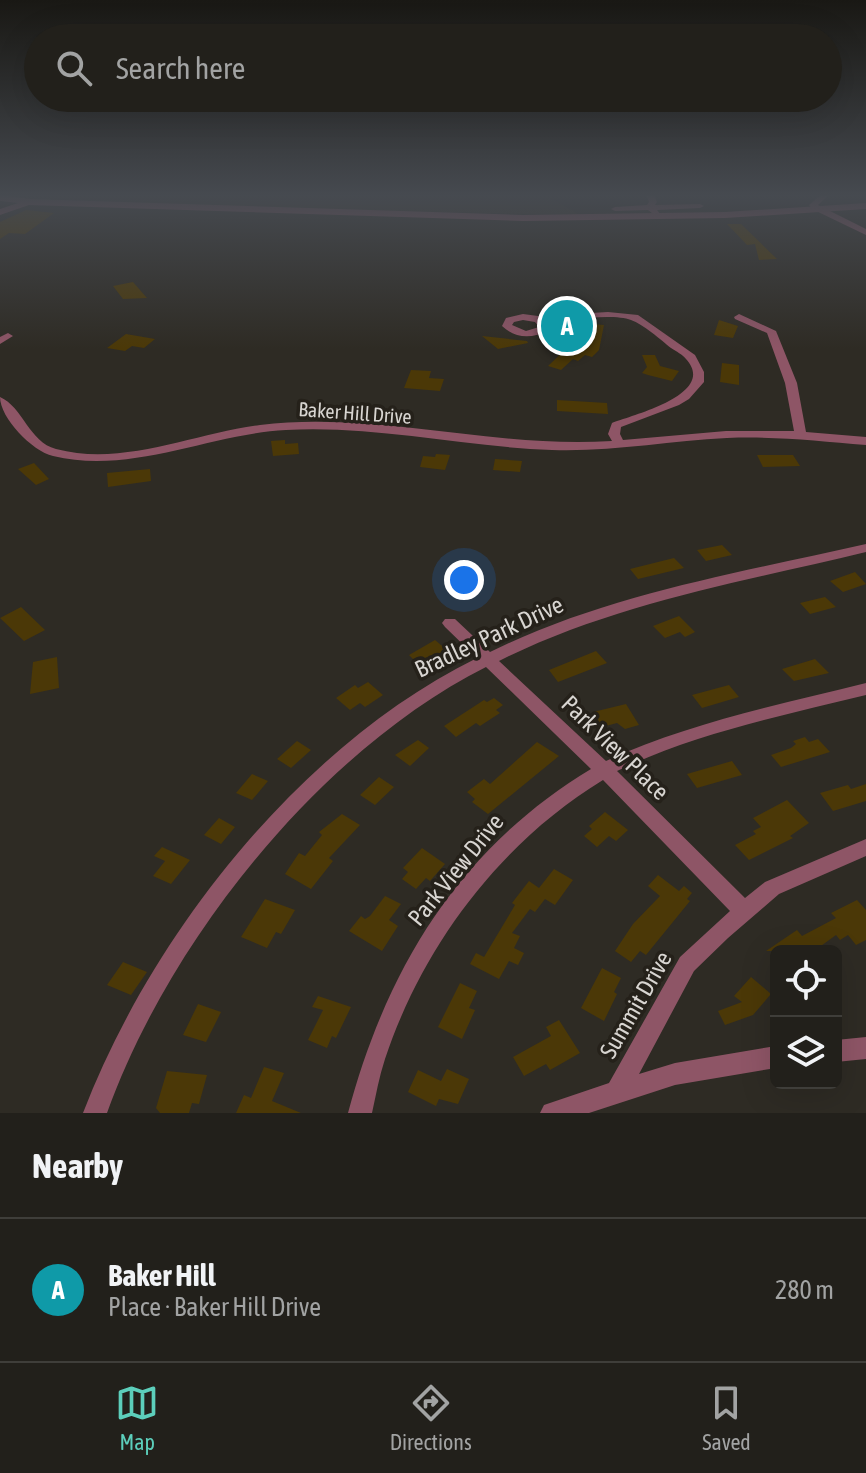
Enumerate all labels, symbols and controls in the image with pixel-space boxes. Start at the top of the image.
search box [24,24,842,112]
icon: search [52,46,96,90]
text: Search here [116,51,245,85]
pin: A [541,296,593,356]
street label: Baker Hill Drive [298,397,412,428]
your location [444,560,484,600]
street label: Bradley Park Drive [410,590,567,683]
street label: Park View Place [556,690,674,805]
street label: Park View Drive [402,809,509,931]
map controls [770,945,842,1089]
button: locate [770,945,842,1017]
street label: Summit Drive [594,947,677,1063]
button: layers [770,1017,842,1089]
text: Nearby [32,1146,123,1185]
text: Baker Hill [108,1258,216,1292]
text: A [52,1275,64,1305]
text: 280 m [775,1275,834,1305]
text: Place · Baker Hill Drive [108,1292,321,1322]
tab: Map [115,1381,159,1455]
tab: Directions [390,1381,472,1455]
tab: Saved [702,1381,751,1455]

